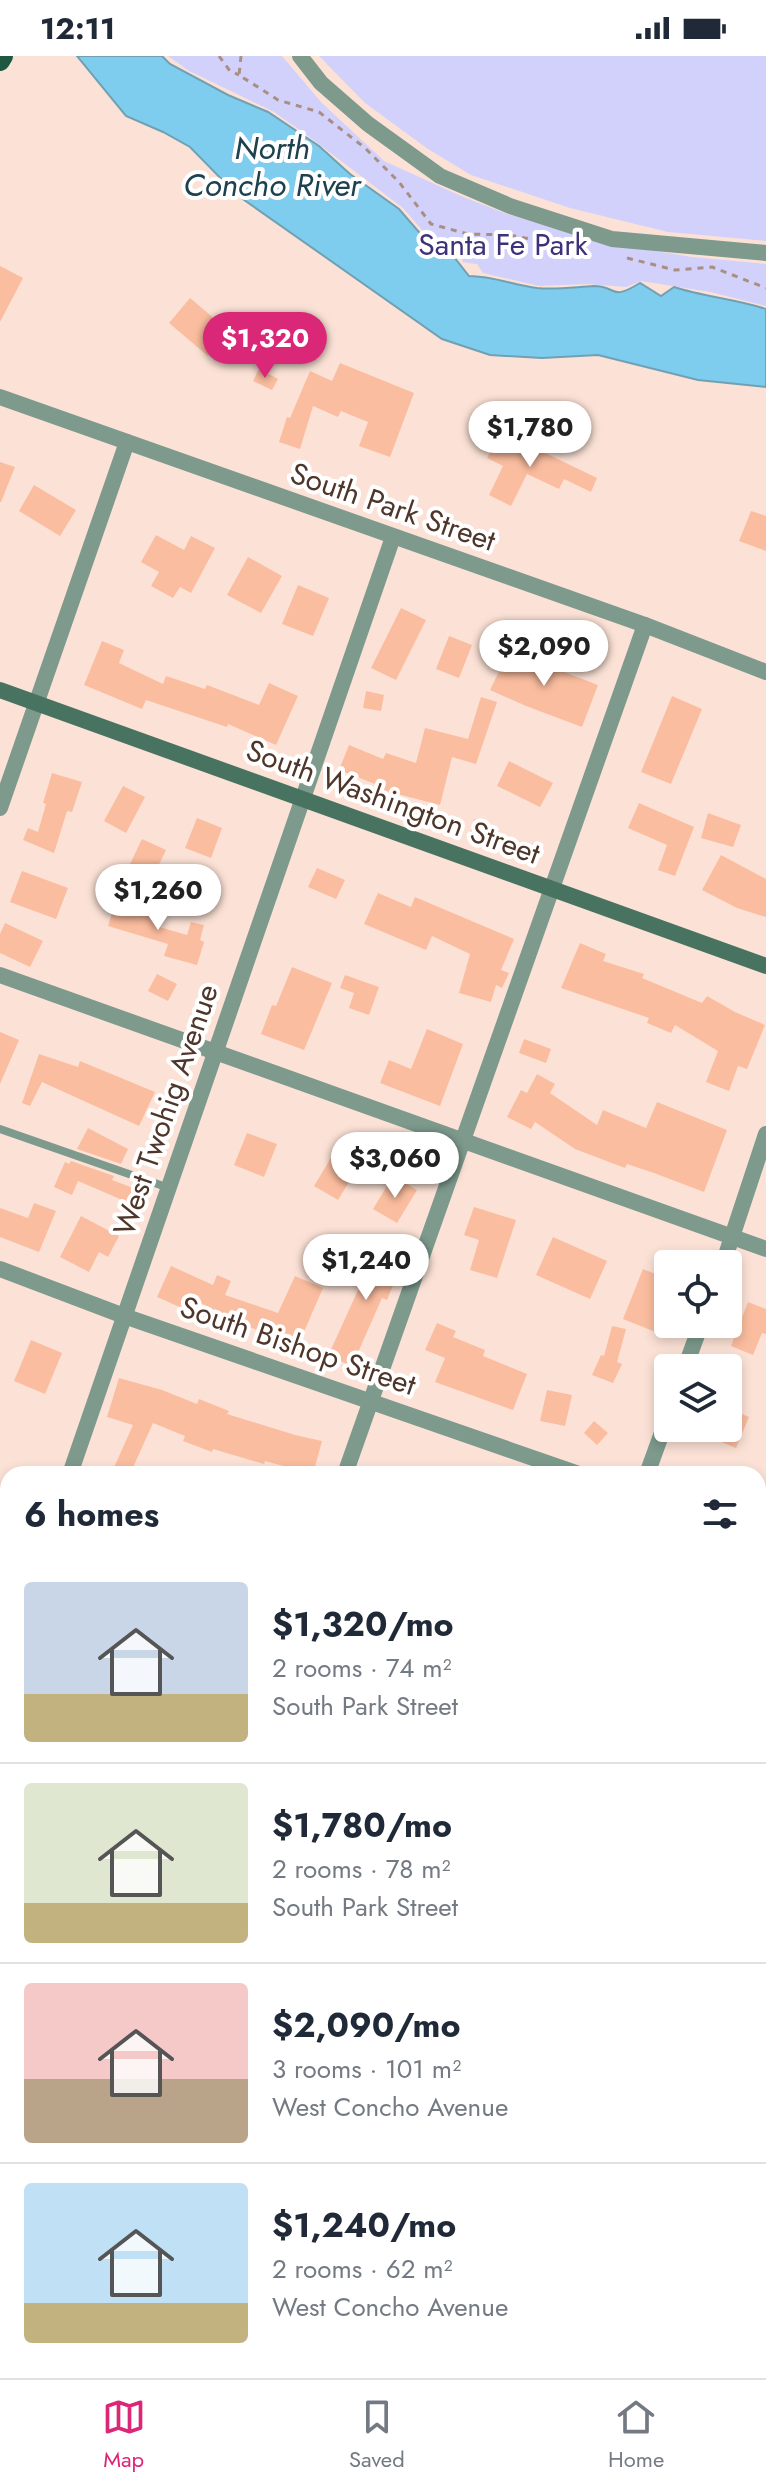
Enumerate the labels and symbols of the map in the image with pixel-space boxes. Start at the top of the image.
water label: North Concho River [183,125,363,208]
park label: Santa Fe Park [418,223,588,266]
pin: $1,320 [200,312,330,380]
pin: $1,780 [465,401,595,469]
street label: South Park Street [285,451,502,562]
pin: $2,090 [479,620,609,688]
street label: South Washington Street [240,728,547,875]
pin: $1,260 [93,864,223,932]
street label: West Twohig Avenue [102,978,229,1241]
pin: $3,060 [330,1132,460,1200]
pin: $1,240 [301,1234,431,1302]
street label: South Bishop Street [174,1285,423,1406]

